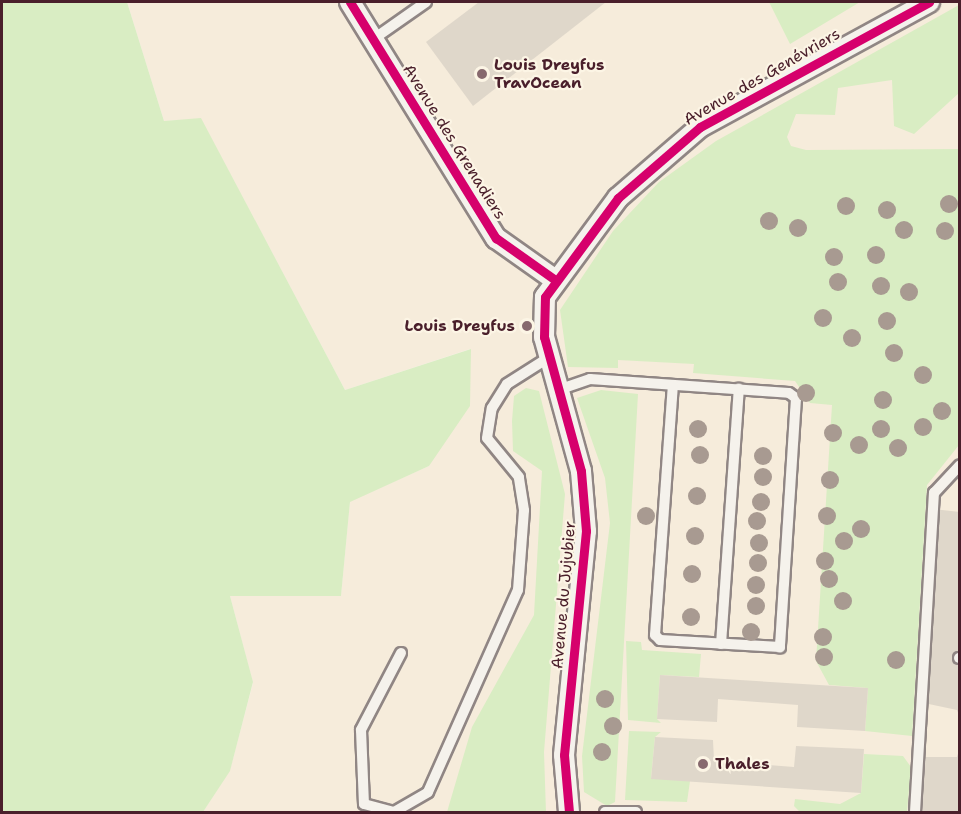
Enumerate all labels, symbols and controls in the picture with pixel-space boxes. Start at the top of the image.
street label: Avenue des Genévriers [681,24,843,130]
place label: Louis Dreyfus TravOcean [494,55,605,93]
street label: Avenue des Grenadiers [398,61,510,223]
marker: Louis Dreyfus TravOcean [475,67,489,81]
place label: Louis Dreyfus [404,316,515,336]
marker: Louis Dreyfus [520,319,534,333]
street label: Avenue du Jujubier [548,520,580,670]
place label: Thales [715,754,770,774]
marker: Thales [696,757,710,771]

